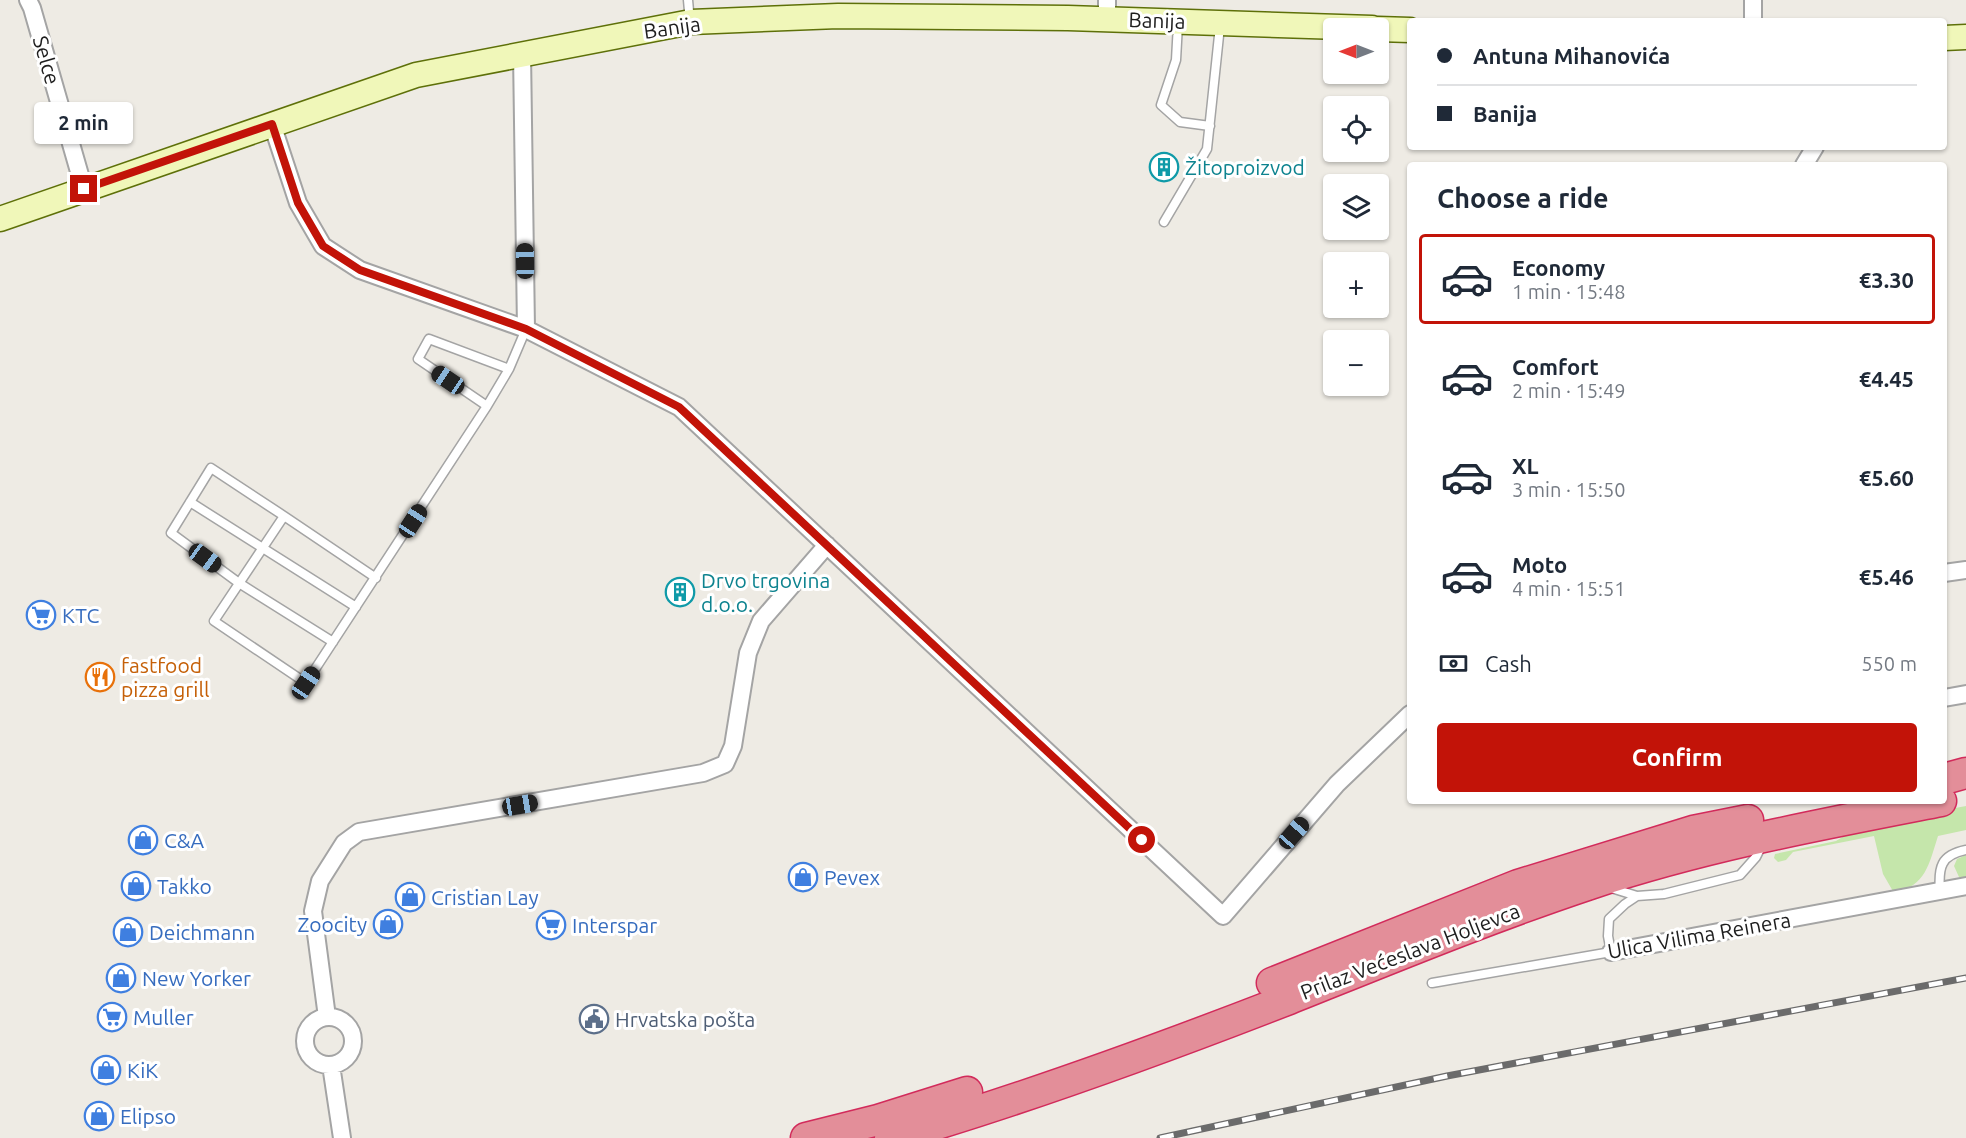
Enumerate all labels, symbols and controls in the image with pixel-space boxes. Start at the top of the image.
street label: Banija [1128,7,1186,33]
street label: Banija [642,11,702,43]
north arrow [1323,18,1389,84]
map controls [1323,18,1389,396]
street label: Selce [29,33,65,87]
text: Antuna Mihanovića [1473,43,1670,68]
button: locate [1323,96,1389,162]
text: Banija [1473,101,1537,126]
callout: 2 min [34,102,134,144]
text: 2 min [58,111,109,134]
building icon: Žitoproizvod [1148,151,1180,183]
place label: Žitoproizvod [1185,155,1305,179]
button: layers [1323,174,1389,240]
route end [70,175,97,202]
text: Choose a ride [1437,183,1609,213]
car [516,243,534,279]
button: + [1323,252,1389,318]
icon: car [1440,252,1494,306]
text: Economy [1512,255,1605,280]
text: €3.30 [1859,267,1914,292]
text: 1 min · 15:48 [1512,280,1626,303]
button: − [1323,330,1389,396]
icon: car [1440,351,1494,405]
text: Comfort [1512,354,1599,379]
car [428,362,468,398]
text: €4.45 [1859,366,1914,391]
text: 2 min · 15:49 [1512,379,1626,402]
icon: car [1440,450,1494,504]
text: XL [1512,453,1539,478]
text: €5.60 [1859,465,1914,490]
text: 3 min · 15:50 [1512,478,1626,501]
car [396,501,430,541]
car [185,540,225,576]
icon: car [1440,549,1494,603]
text: Moto [1512,552,1567,577]
text: €5.46 [1859,564,1914,589]
place label: Drvo trgovina d.o.o. [701,568,830,616]
building icon: Drvo trgovina d.o.o. [664,576,696,608]
text: 4 min · 15:51 [1512,577,1626,600]
supermarket icon: KTC [25,599,57,631]
place label: KTC [62,603,99,627]
icon: cash [1437,647,1470,680]
text: Cash [1485,651,1532,676]
text: 550 m [1861,652,1917,675]
place label: fastfood pizza grill [121,653,209,701]
restaurant icon: fastfood pizza grill [84,661,116,693]
car [288,663,324,703]
button: Confirm [1437,723,1917,792]
car [501,793,539,817]
car [1275,814,1313,852]
shop icon: C&A [127,824,159,856]
route start [1128,826,1155,853]
place label: C&A [164,828,205,852]
shop icon: Pevex [787,861,819,893]
place label: Pevex [824,865,881,889]
shop icon: Takko [120,870,152,902]
place label: Takko [157,874,212,898]
shop icon: Cristian Lay [394,881,426,913]
place label: Cristian Lay [431,885,539,909]
street label: Prilaz Većeslava Holjevca [1297,898,1523,1004]
street label: Ulica Vilima Reinera [1605,907,1793,963]
shop icon: Zoocity [372,908,404,940]
supermarket icon: Interspar [535,909,567,941]
place label: Zoocity [297,912,367,936]
place label: Interspar [572,913,657,937]
shop icon: Deichmann [112,916,144,948]
place label: Deichmann [149,920,255,944]
shop icon: New Yorker [105,962,137,994]
place label: New Yorker [142,966,251,990]
supermarket icon: Muller [96,1001,128,1033]
public building icon: Hrvatska pošta [578,1003,610,1035]
place label: Muller [133,1005,194,1029]
place label: Hrvatska pošta [615,1007,755,1031]
shop icon: KiK [90,1054,122,1086]
place label: KiK [127,1058,158,1082]
shop icon: Elipso [83,1100,115,1132]
place label: Elipso [120,1104,176,1128]

